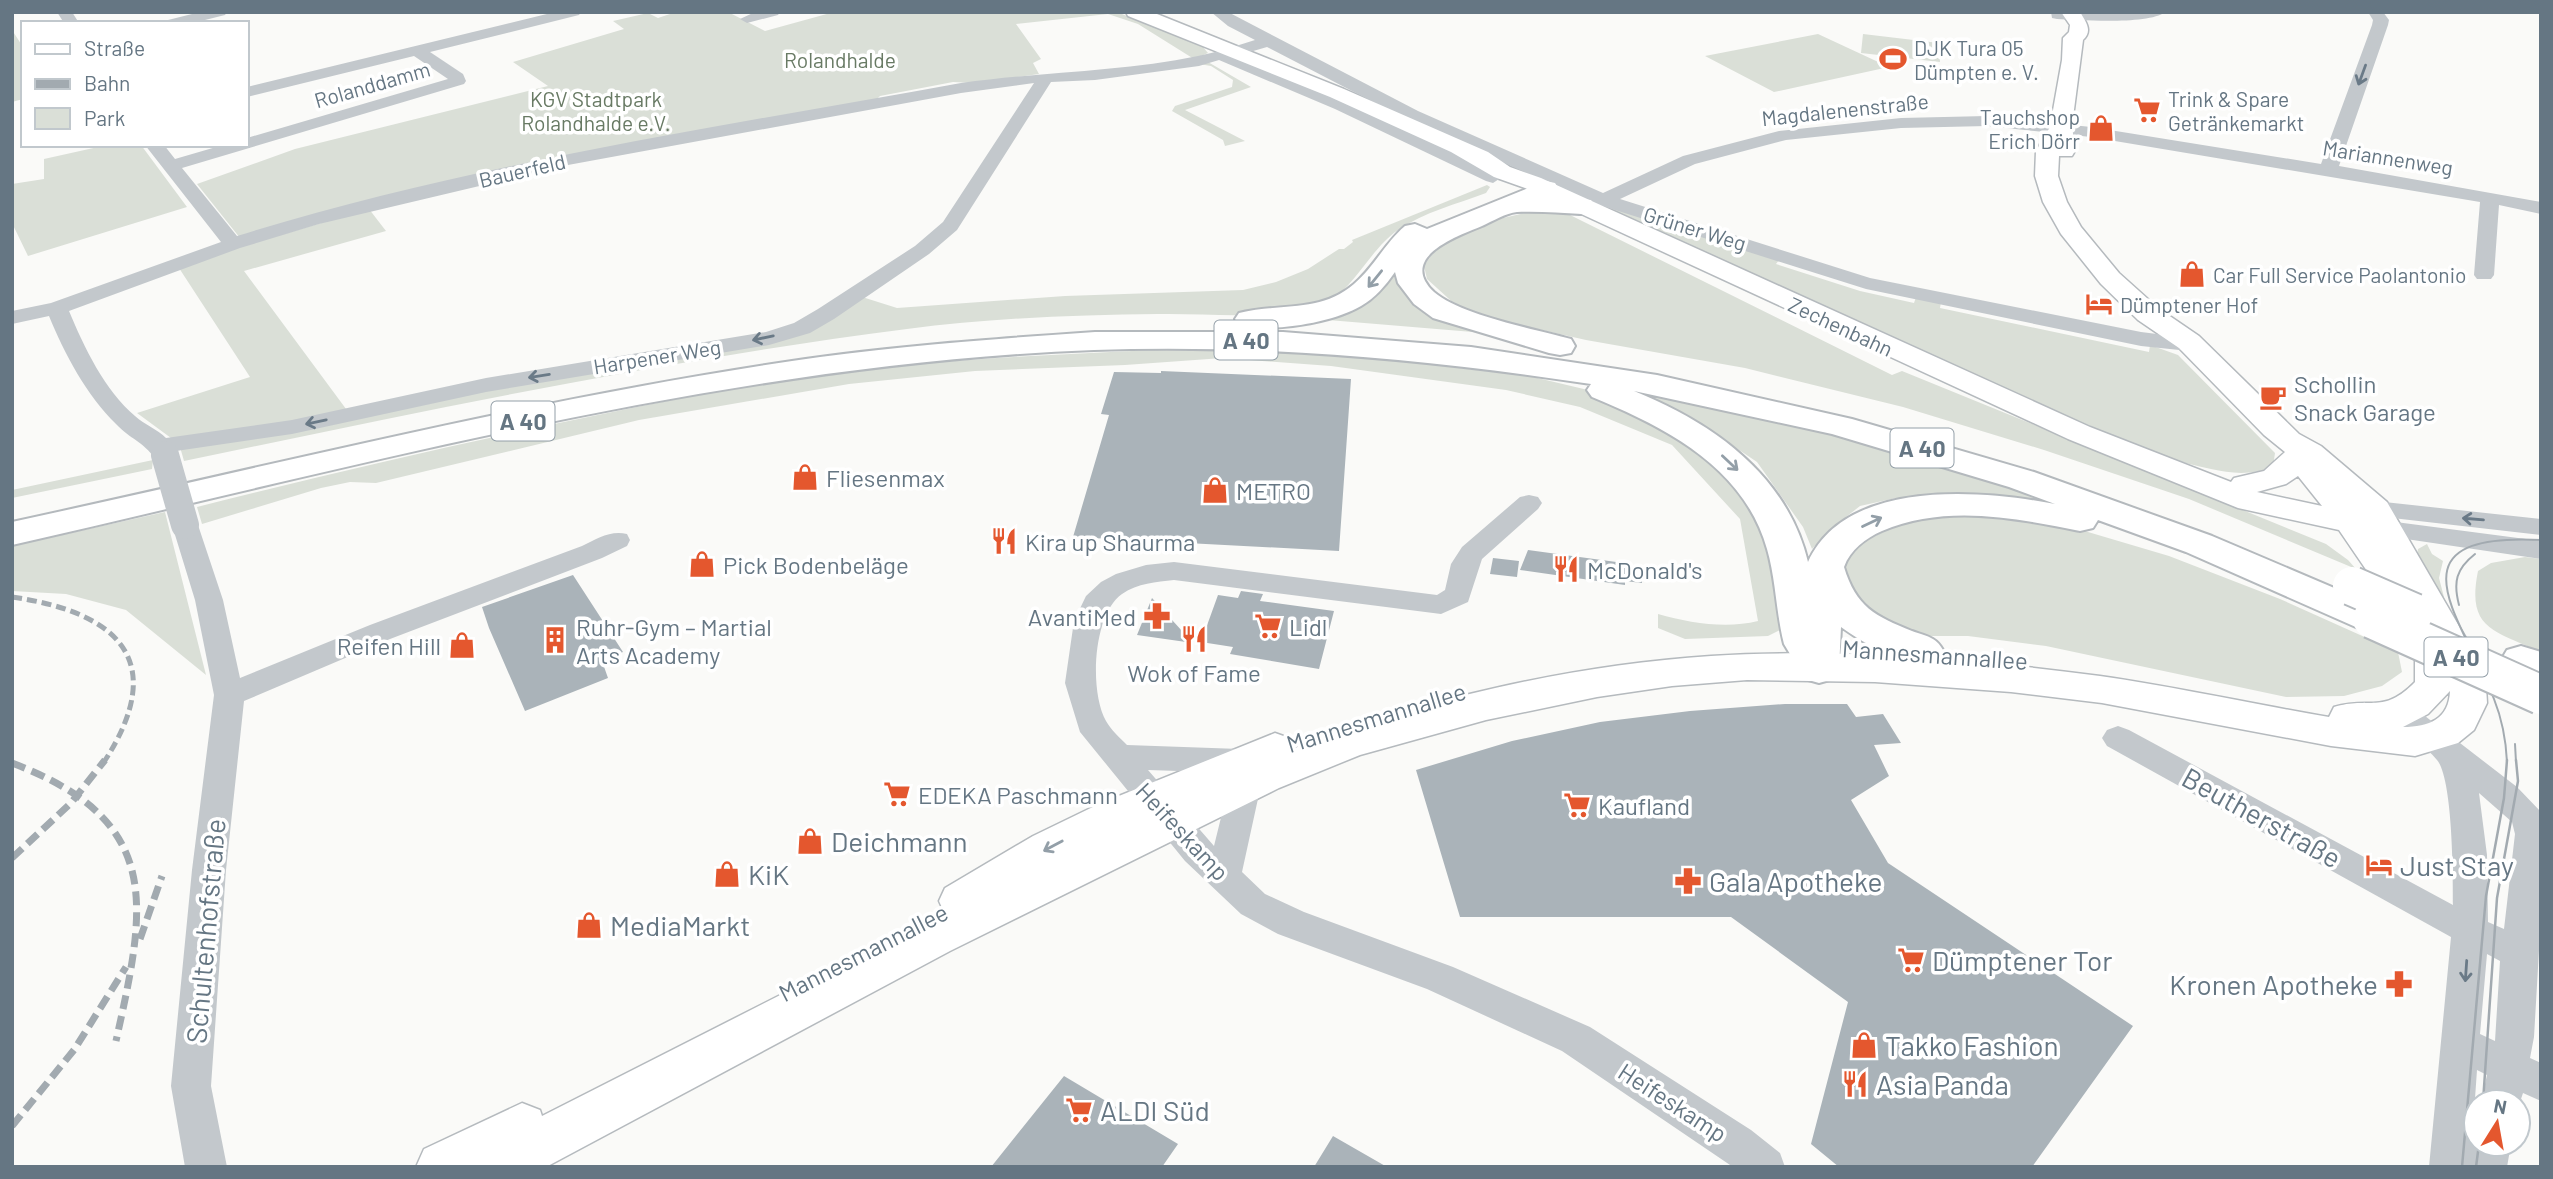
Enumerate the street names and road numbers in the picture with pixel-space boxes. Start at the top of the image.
street label: Rolanddamm [311,56,433,112]
street label: Magdalenenstraße [1760,88,1930,130]
street label: Mariannenweg [2321,134,2455,180]
street label: Bauerfeld [476,148,568,192]
street label: Grüner Weg [1641,201,1749,255]
street label: Zechenbahn [1785,291,1897,361]
road number: A 40 [1214,320,1278,360]
street label: Harpener Weg [591,334,723,378]
road number: A 40 [491,402,554,440]
road number: A 40 [1890,428,1954,468]
street label: Mannesmannallee [1841,633,2029,675]
road number: A 40 [2424,638,2488,677]
street label: Mannesmannallee [1283,676,1469,758]
street label: Beutherstraße [2177,759,2347,875]
street label: Heifeskamp [1130,776,1236,886]
street label: Schultenhofstraße [178,817,232,1045]
street label: Mannesmannallee [773,897,953,1007]
street label: Heifeskamp [1613,1056,1733,1148]

